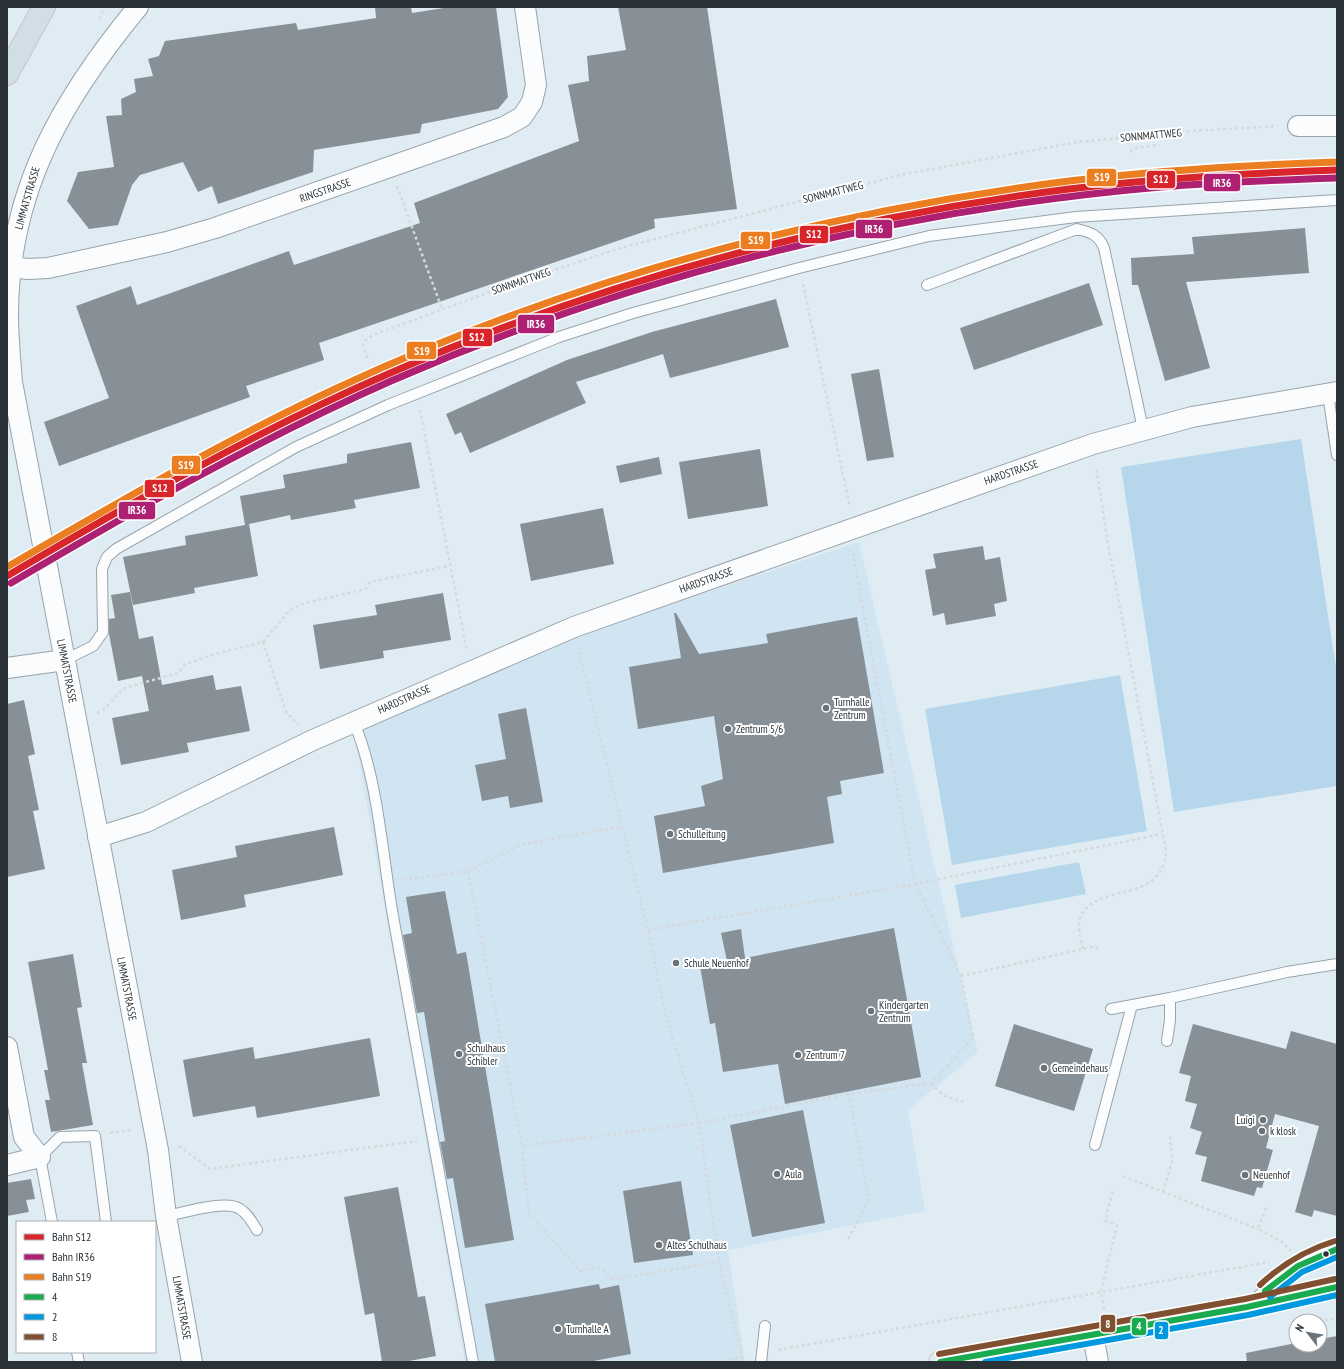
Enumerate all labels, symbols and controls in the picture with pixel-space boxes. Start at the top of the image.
street label: SONNMATTWEG [1120,125,1182,145]
street label: LIMMATSTRASSE [11,165,43,231]
line badge: S19 [1086,168,1117,187]
text: S19 [1094,170,1110,184]
line badge: S12 [1146,170,1176,189]
text: S12 [1153,172,1169,186]
line badge: IR36 [1203,173,1241,192]
street label: RINGSTRASSE [298,175,353,205]
text: IR36 [1213,176,1231,190]
street label: SONNMATTWEG [801,178,865,206]
line badge: IR36 [855,219,893,239]
text: IR36 [865,222,883,236]
line badge: S12 [799,225,829,244]
text: S12 [806,227,822,241]
line badge: S19 [740,231,771,250]
text: S19 [748,233,764,247]
street label: SONNMATTWEG [490,264,552,298]
line badge: IR36 [517,314,555,334]
text: IR36 [527,317,545,331]
line badge: S12 [462,328,493,347]
text: S12 [469,330,485,344]
line badge: S19 [406,341,437,360]
text: S19 [414,344,430,358]
line badge: S19 [171,455,201,475]
street label: HARDSTRASSE [982,456,1040,488]
text: S19 [178,458,194,472]
line badge: S12 [144,479,175,498]
text: S12 [152,481,168,495]
line badge: IR36 [118,501,156,520]
text: IR36 [128,503,146,517]
street label: HARDSTRASSE [677,564,735,596]
street label: LIMMATSTRASSE [54,638,80,704]
street label: HARDSTRASSE [376,681,433,717]
place label: Turnhalle Zentrum [834,695,870,722]
marker: Turnhalle Zentrum [821,703,831,713]
place label: Zentrum 5/6 [736,722,783,736]
marker: Zentrum 5/6 [723,724,733,734]
place label: Schulleitung [678,827,726,841]
marker: Schulleitung [665,829,675,839]
street label: LIMMATSTRASSE [114,956,140,1022]
place label: Schule Neuenhof [684,956,750,970]
marker: Schule Neuenhof [671,958,681,968]
place label: Kindergarten Zentrum [879,998,929,1025]
marker: Kindergarten Zentrum [866,1006,876,1016]
place label: Schulhaus Schibler [467,1041,506,1068]
place label: Zentrum 7 [806,1048,845,1062]
marker: Schulhaus Schibler [454,1049,464,1059]
marker: Zentrum 7 [793,1050,803,1060]
place label: Gemeindehaus [1052,1061,1108,1075]
marker: Gemeindehaus [1039,1063,1049,1073]
place label: Luigi [1236,1113,1255,1127]
marker: Luigi [1258,1115,1268,1125]
place label: k klosk [1270,1124,1297,1138]
marker: k klosk [1257,1126,1267,1136]
place label: Aula [785,1167,802,1181]
place label: Neuenhof [1253,1168,1291,1182]
marker: Aula [772,1169,782,1179]
marker: Neuenhof [1240,1170,1250,1180]
legend [16,1221,156,1353]
text: Bahn S12 [52,1229,91,1244]
place label: Altes Schulhaus [667,1238,727,1252]
marker: Altes Schulhaus [654,1240,664,1250]
text: Bahn IR36 [52,1249,95,1264]
unlabelled marker [1321,1249,1331,1259]
text: Bahn S19 [52,1269,91,1284]
street label: LIMMATSTRASSE [169,1275,195,1341]
text: 4 [52,1289,58,1304]
text: 2 [52,1309,57,1324]
north arrow [1288,1313,1328,1353]
line badge: 8 [1100,1314,1116,1333]
text: 8 [1105,1317,1111,1331]
line badge: 4 [1131,1317,1147,1336]
text: 4 [1136,1319,1142,1333]
line badge: 2 [1154,1321,1169,1340]
place label: Turnhalle A [566,1322,610,1336]
text: N [1292,1322,1307,1334]
text: 2 [1158,1323,1164,1337]
marker: Turnhalle A [553,1324,563,1334]
text: 8 [52,1329,57,1344]

